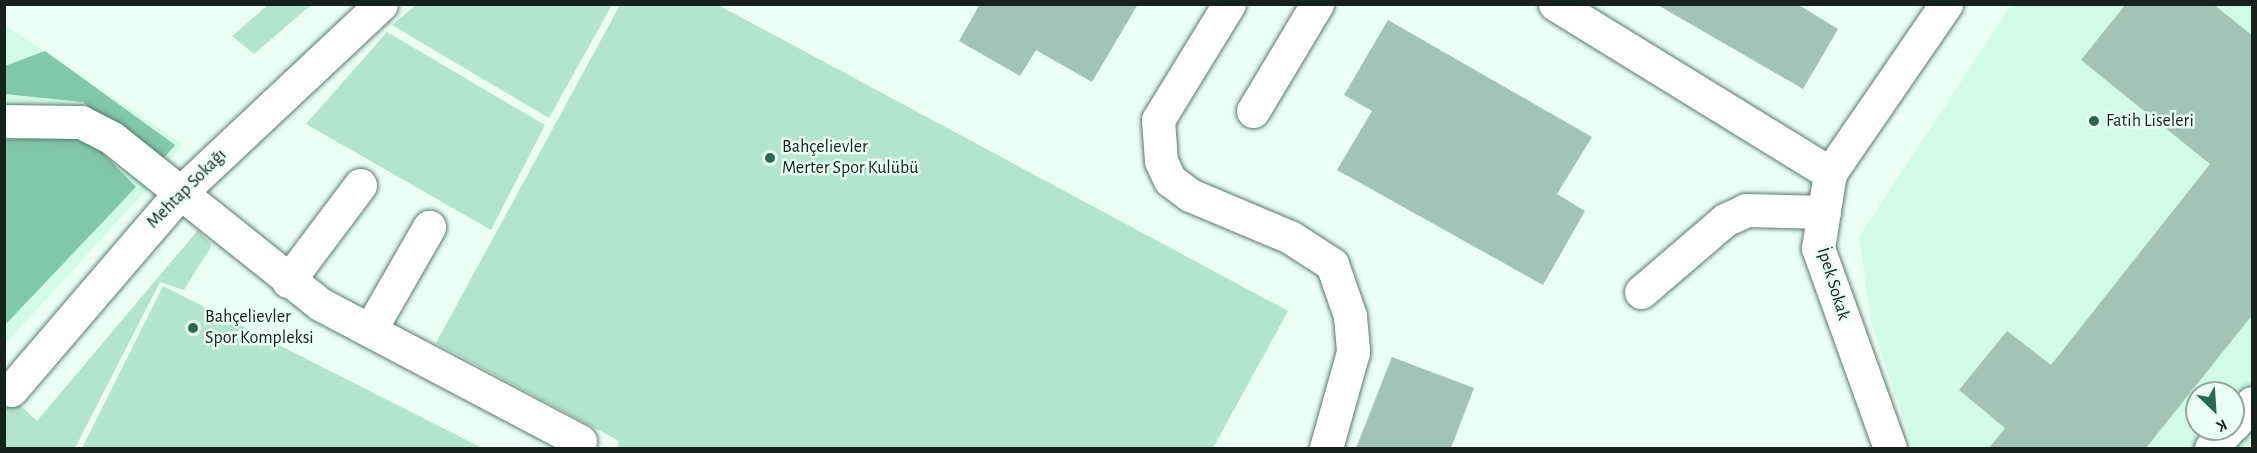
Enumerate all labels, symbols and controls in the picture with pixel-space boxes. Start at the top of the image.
place label: Fatih Liseleri [2106,110,2194,132]
marker: Fatih Liseleri [2087,114,2101,128]
place label: Bahçelievler Merter Spor Kulübü [782,137,918,180]
street label: Mehtap Sokağı [143,145,231,233]
marker: Bahçelievler Merter Spor Kulübü [763,151,777,165]
street label: İpek Sokak [1812,245,1854,323]
place label: Bahçelievler Spor Kompleksi [205,307,314,350]
marker: Bahçelievler Spor Kompleksi [186,321,200,335]
north arrow [2185,381,2245,441]
text: K [2214,416,2229,435]

